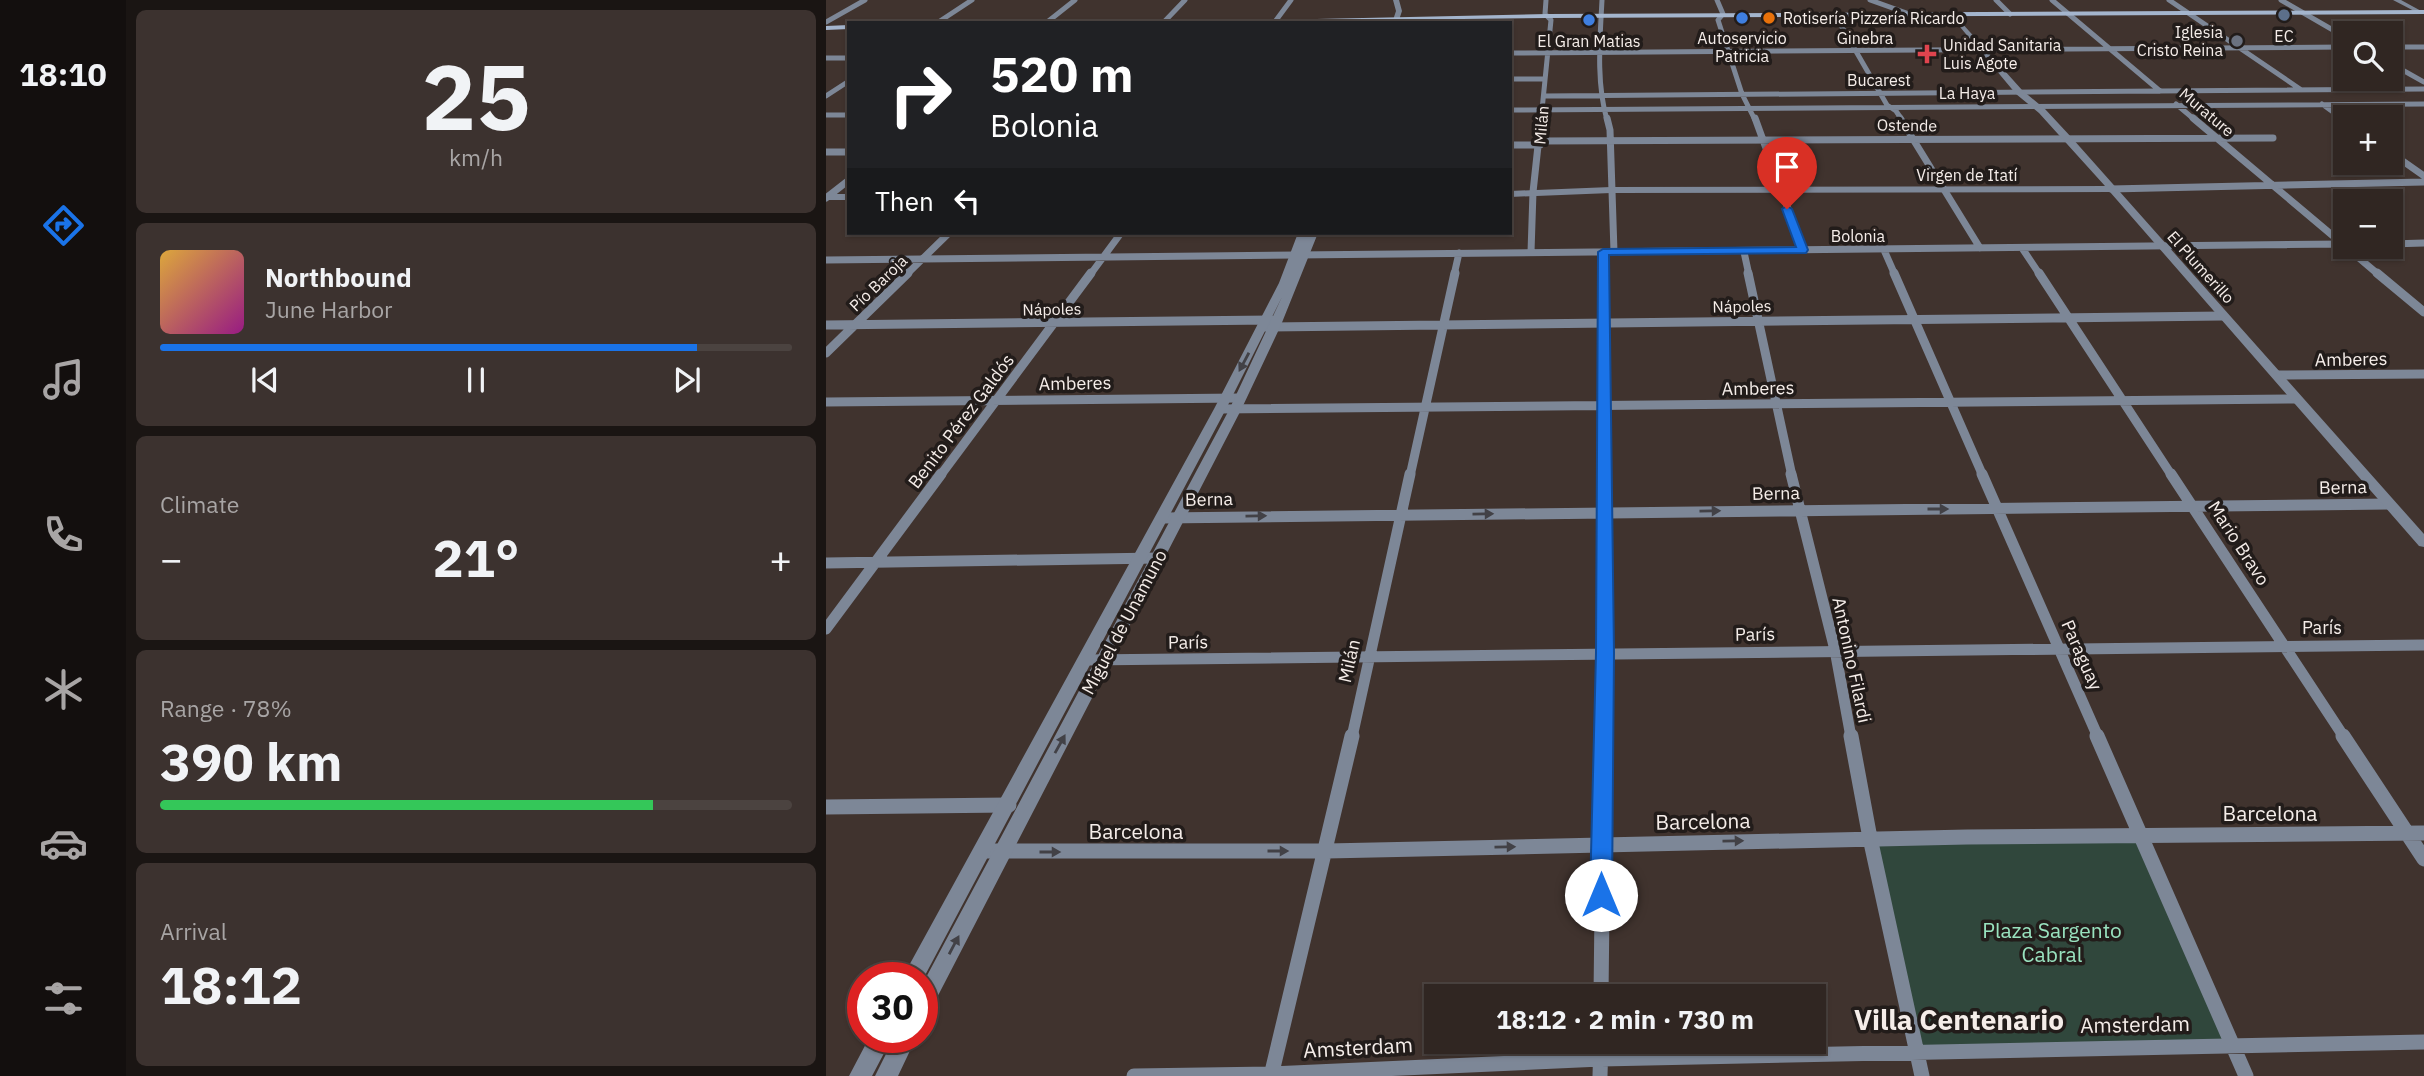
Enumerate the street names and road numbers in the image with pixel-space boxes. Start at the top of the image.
street label: Ginebra [1837,28,1894,48]
street label: Bucarest [1847,70,1911,90]
street label: La Haya [1939,83,1996,103]
street label: Murature [2175,83,2239,141]
street label: Milán [1529,105,1553,145]
street label: Ostende [1877,114,1938,136]
street label: Virgen de Itatí [1916,165,2018,185]
street label: Bolonia [1831,226,1886,246]
street label: El Plumerillo [2163,227,2239,307]
street label: Pío Baroja [845,250,911,315]
street label: Nápoles [1712,295,1772,317]
street label: Nápoles [1022,298,1082,320]
street label: Amberes [2314,347,2388,371]
street label: Benito Pérez Galdós [903,349,1019,493]
street label: Amberes [1038,371,1112,395]
street label: Amberes [1721,376,1795,400]
street label: Berna [2319,475,2368,499]
street label: Berna [1752,481,1801,505]
street label: Berna [1185,487,1234,511]
street label: Mario Bravo [2203,496,2275,590]
street label: Miguel de Unamuno [1076,546,1172,698]
street label: Antonino Filardi [1827,595,1877,725]
street label: Paraguay [2056,616,2108,694]
street label: París [2302,616,2342,639]
street label: París [1735,622,1775,646]
street label: París [1168,630,1208,654]
street label: Milán [1333,637,1365,685]
street label: Barcelona [2222,799,2318,827]
street label: Barcelona [1655,806,1751,836]
street label: Barcelona [1088,817,1184,845]
street label: Amsterdam [2080,1009,2190,1039]
street label: Amsterdam [1302,1030,1414,1064]

